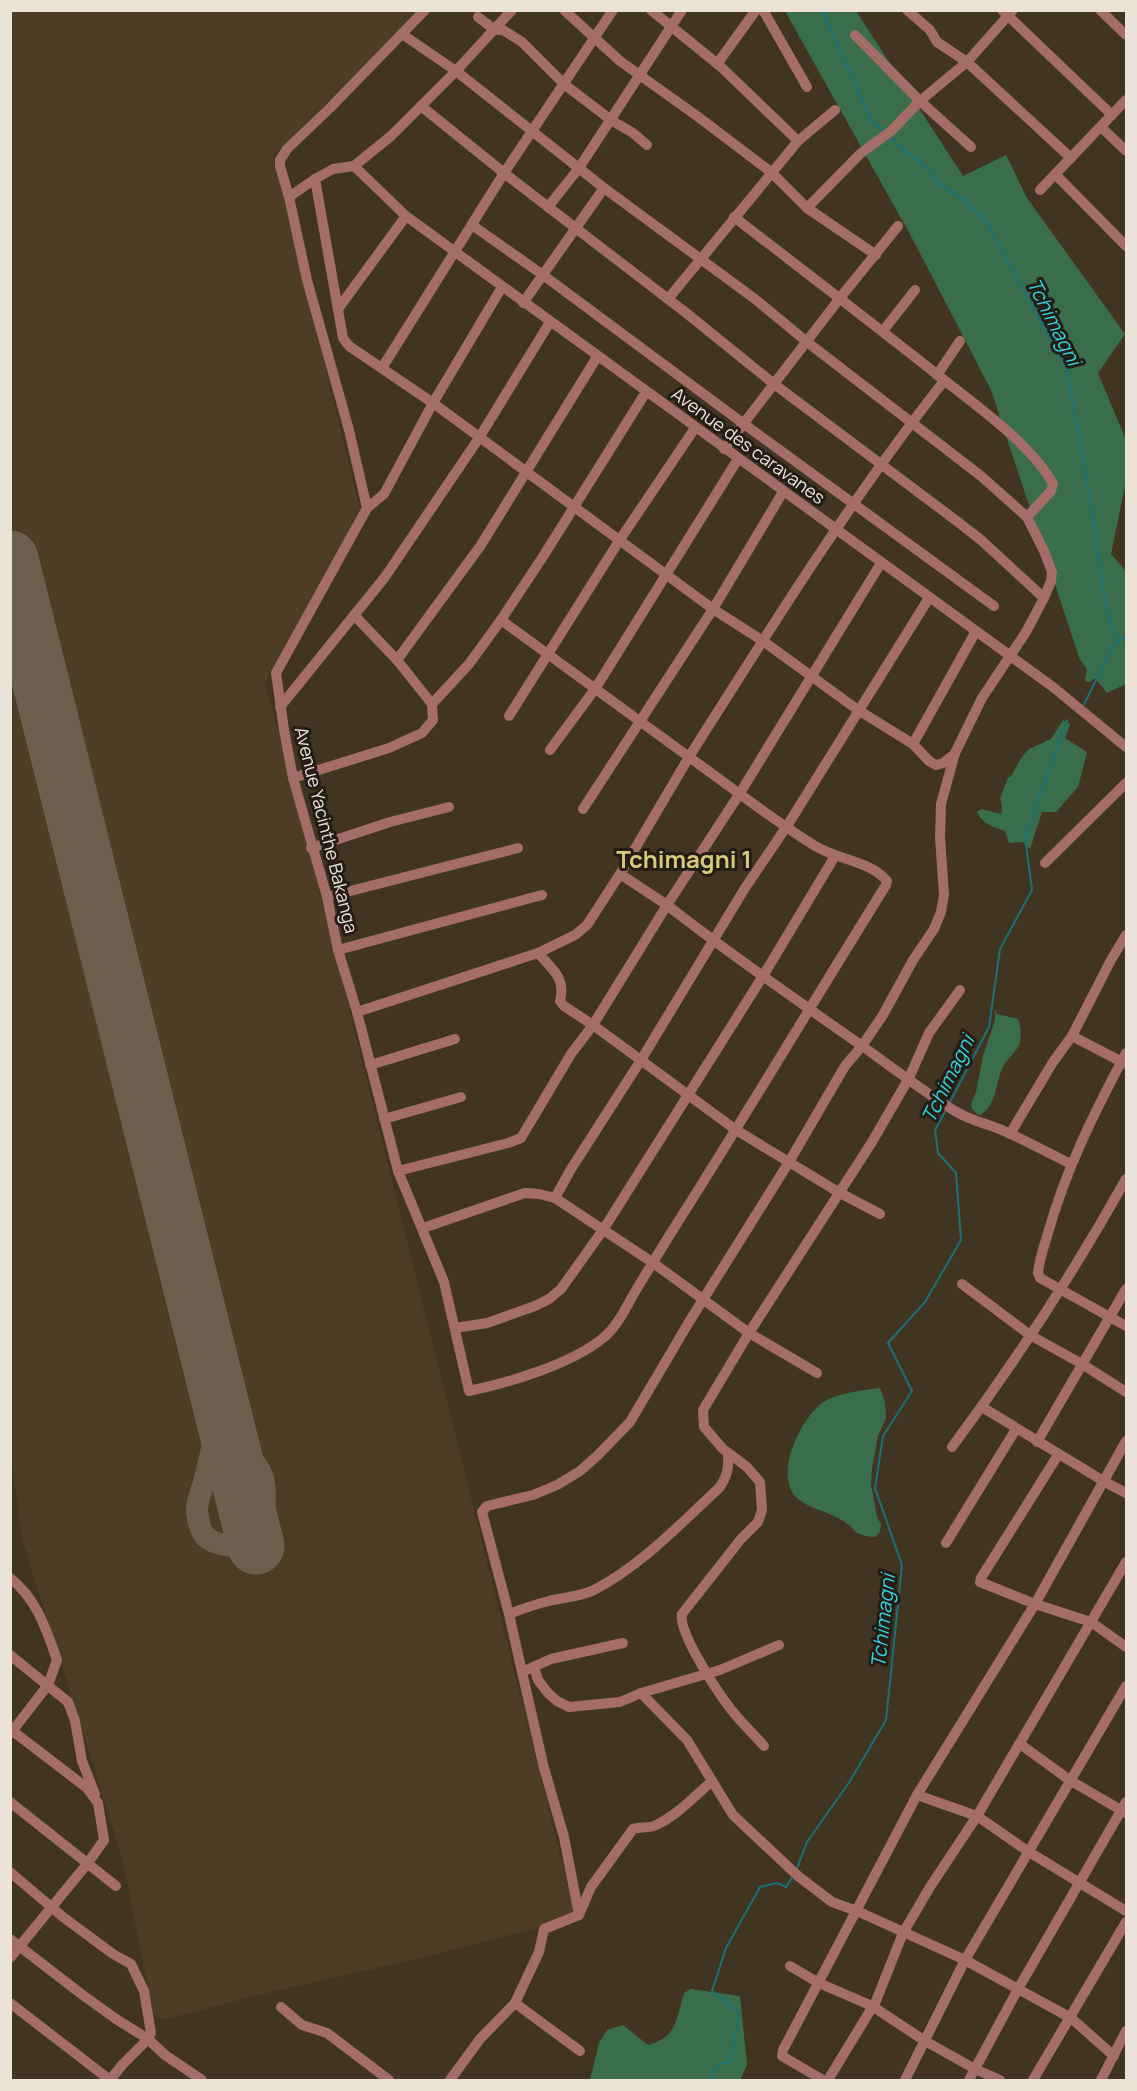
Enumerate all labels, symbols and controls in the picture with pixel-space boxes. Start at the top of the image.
water label: Tchimagni [1021,274,1089,372]
street label: Avenue des caravanes [667,381,830,509]
street label: Avenue Yacinthe Bakanga [290,724,364,935]
district label: Tchimagni 1 [616,842,752,875]
water label: Tchimagni [915,1028,981,1127]
water label: Tchimagni [864,1570,901,1669]

